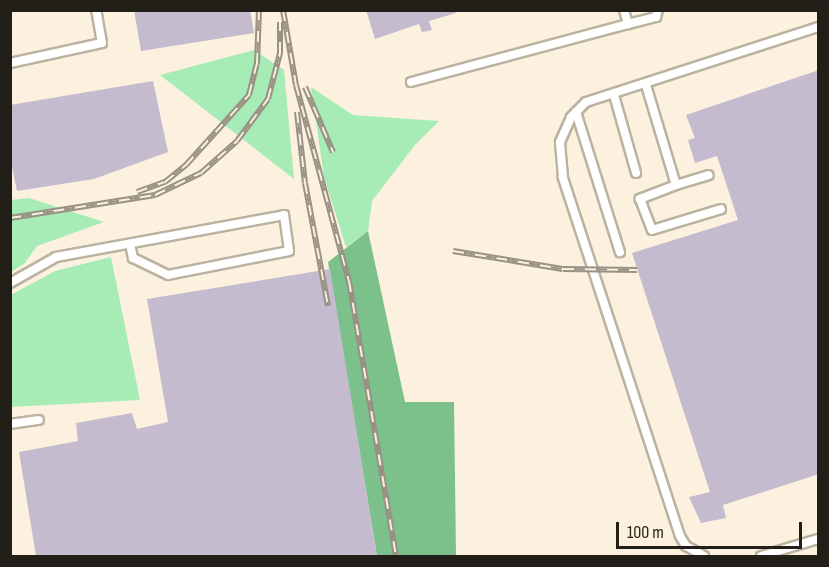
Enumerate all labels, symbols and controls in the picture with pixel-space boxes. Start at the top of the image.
scale bar [619,510,805,548]
text: 100 m [627,522,664,543]

